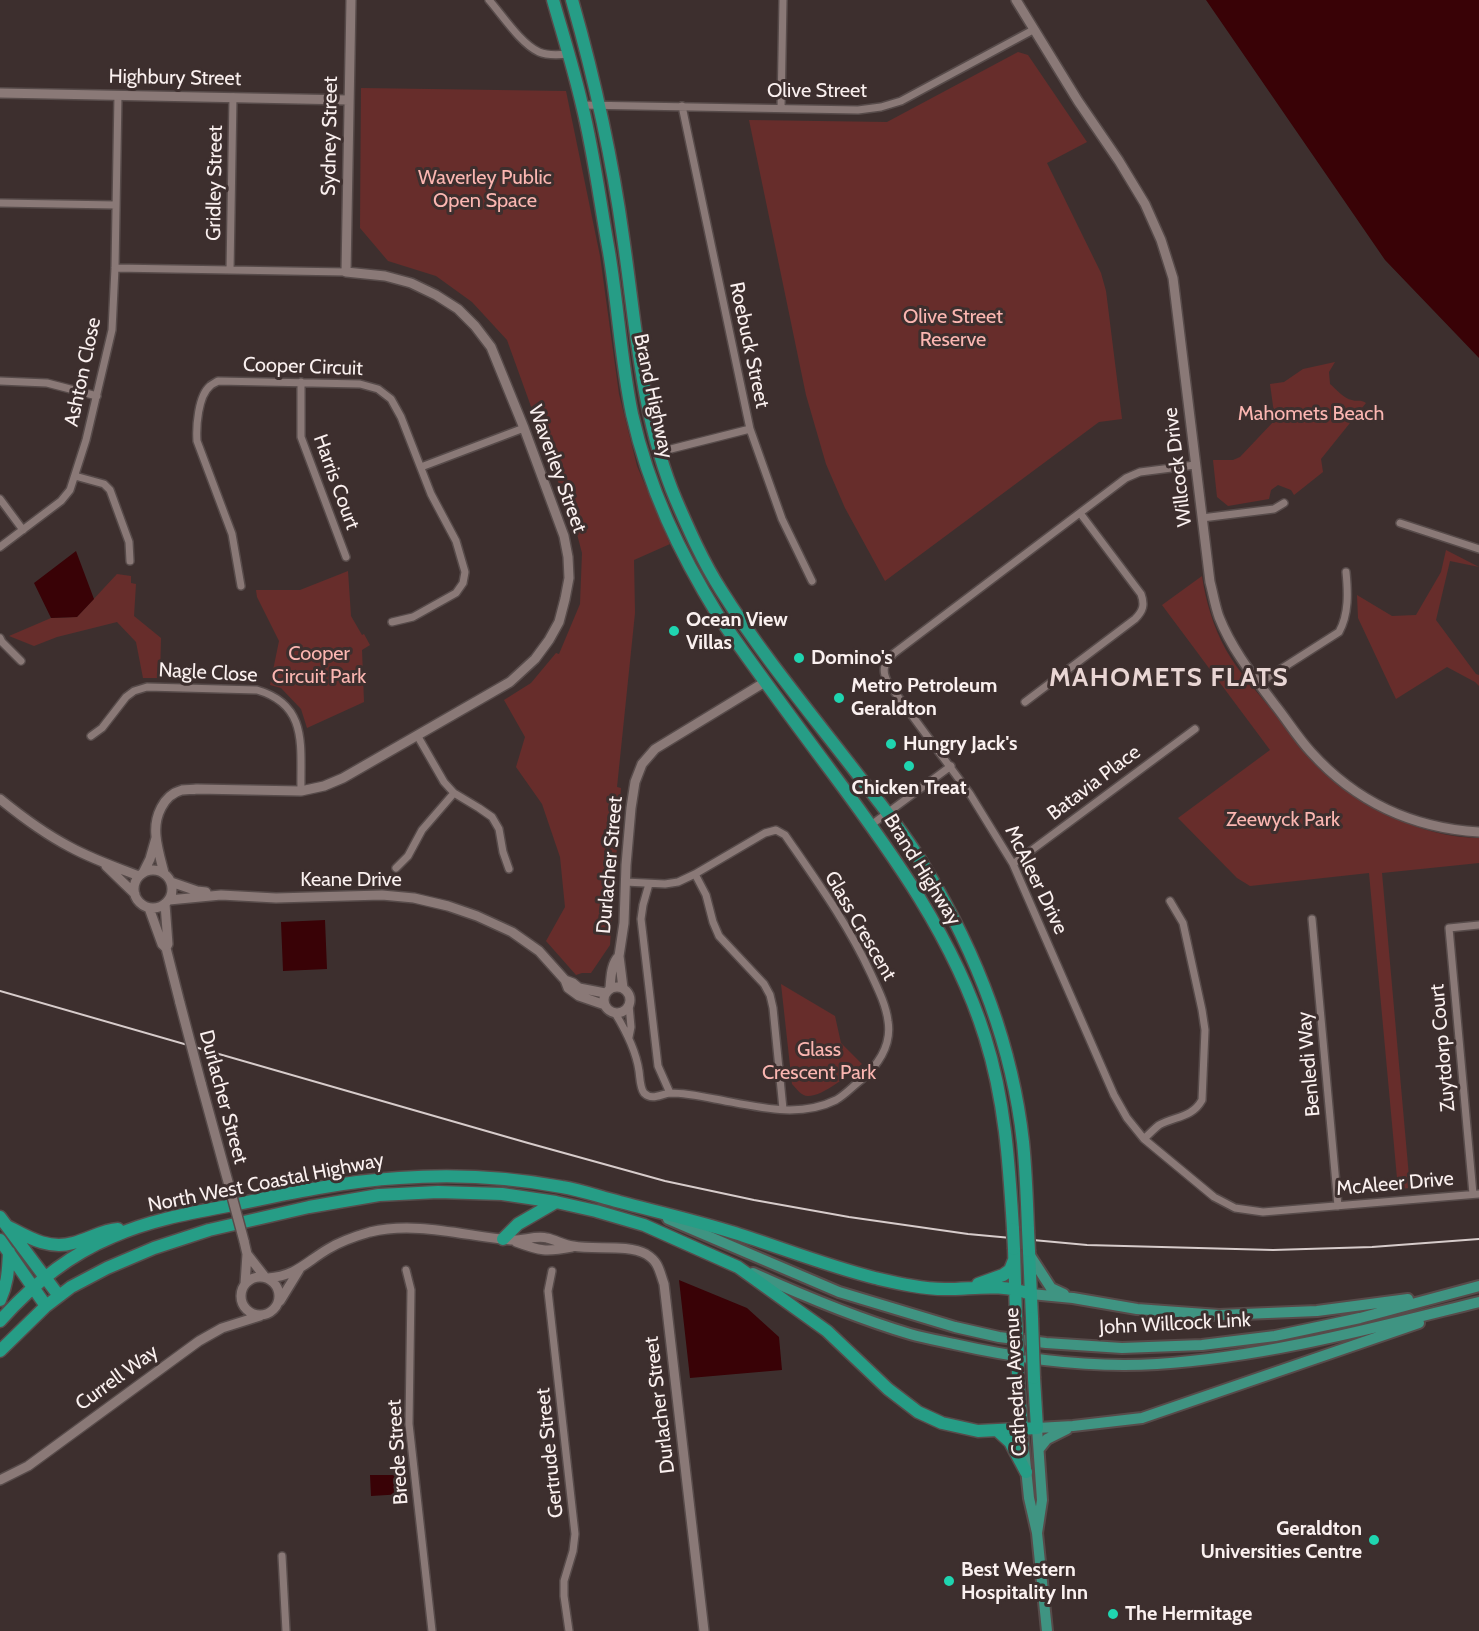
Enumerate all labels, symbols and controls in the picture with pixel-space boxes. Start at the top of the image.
street label: Highbury Street [108,65,242,91]
street label: Sydney Street [317,76,343,196]
street label: Olive Street [767,79,867,103]
street label: Gridley Street [202,125,228,241]
park label: Waverley Public Open Space [418,166,552,213]
street label: Roebuck Street [724,280,774,410]
park label: Olive Street Reserve [903,305,1003,352]
street label: Ashton Close [60,315,106,429]
street label: Brand Highway [628,331,678,461]
street label: Cooper Circuit [243,353,363,381]
street label: Waverley Street [523,402,591,536]
park label: Mahomets Beach [1238,402,1384,426]
street label: Willcock Drive [1159,406,1197,528]
street label: Harris Court [308,431,364,533]
place label: Ocean View Villas [686,608,788,655]
marker: Ocean View Villas [667,624,681,638]
park label: Cooper Circuit Park [272,642,366,689]
place label: Domino's [811,646,893,670]
marker: Domino's [792,651,806,665]
street label: Nagle Close [158,658,258,688]
district label: MAHOMETS FLATS [1049,662,1289,694]
place label: Metro Petroleum Geraldton [851,674,997,721]
marker: Metro Petroleum Geraldton [832,691,846,705]
place label: Hungry Jack's [903,732,1017,756]
marker: Hungry Jack's [884,737,898,751]
street label: Batavia Place [1043,740,1145,826]
marker: Chicken Treat [902,759,916,773]
place label: Chicken Treat [851,776,967,800]
street label: Durlacher Street [592,795,628,935]
park label: Zeewyck Park [1226,808,1340,832]
street label: Brand Highway [878,810,966,930]
street label: McAleer Drive [999,822,1073,938]
street label: Glass Crescent [819,867,901,985]
street label: Keane Drive [300,868,402,892]
street label: Zuytdorp Court [1425,983,1461,1113]
street label: Benledi Way [1292,1010,1326,1118]
street label: Durlacher Street [194,1027,252,1167]
park label: Glass Crescent Park [762,1038,876,1085]
street label: North West Coastal Highway [146,1148,386,1218]
street label: McAleer Drive [1335,1167,1455,1201]
street label: Cathedral Avenue [1000,1307,1032,1457]
street label: John Willcock Link [1099,1308,1251,1340]
street label: Durlacher Street [640,1335,680,1475]
street label: Currell Way [71,1340,163,1416]
street label: Gertrude Street [531,1387,569,1519]
street label: Brede Street [382,1399,414,1505]
place label: Geraldton Universities Centre [1200,1517,1362,1564]
marker: Geraldton Universities Centre [1367,1533,1381,1547]
place label: Best Western Hospitality Inn [961,1558,1088,1605]
marker: Best Western Hospitality Inn [942,1574,956,1588]
place label: The Hermitage [1125,1602,1252,1626]
marker: The Hermitage [1106,1607,1120,1621]

